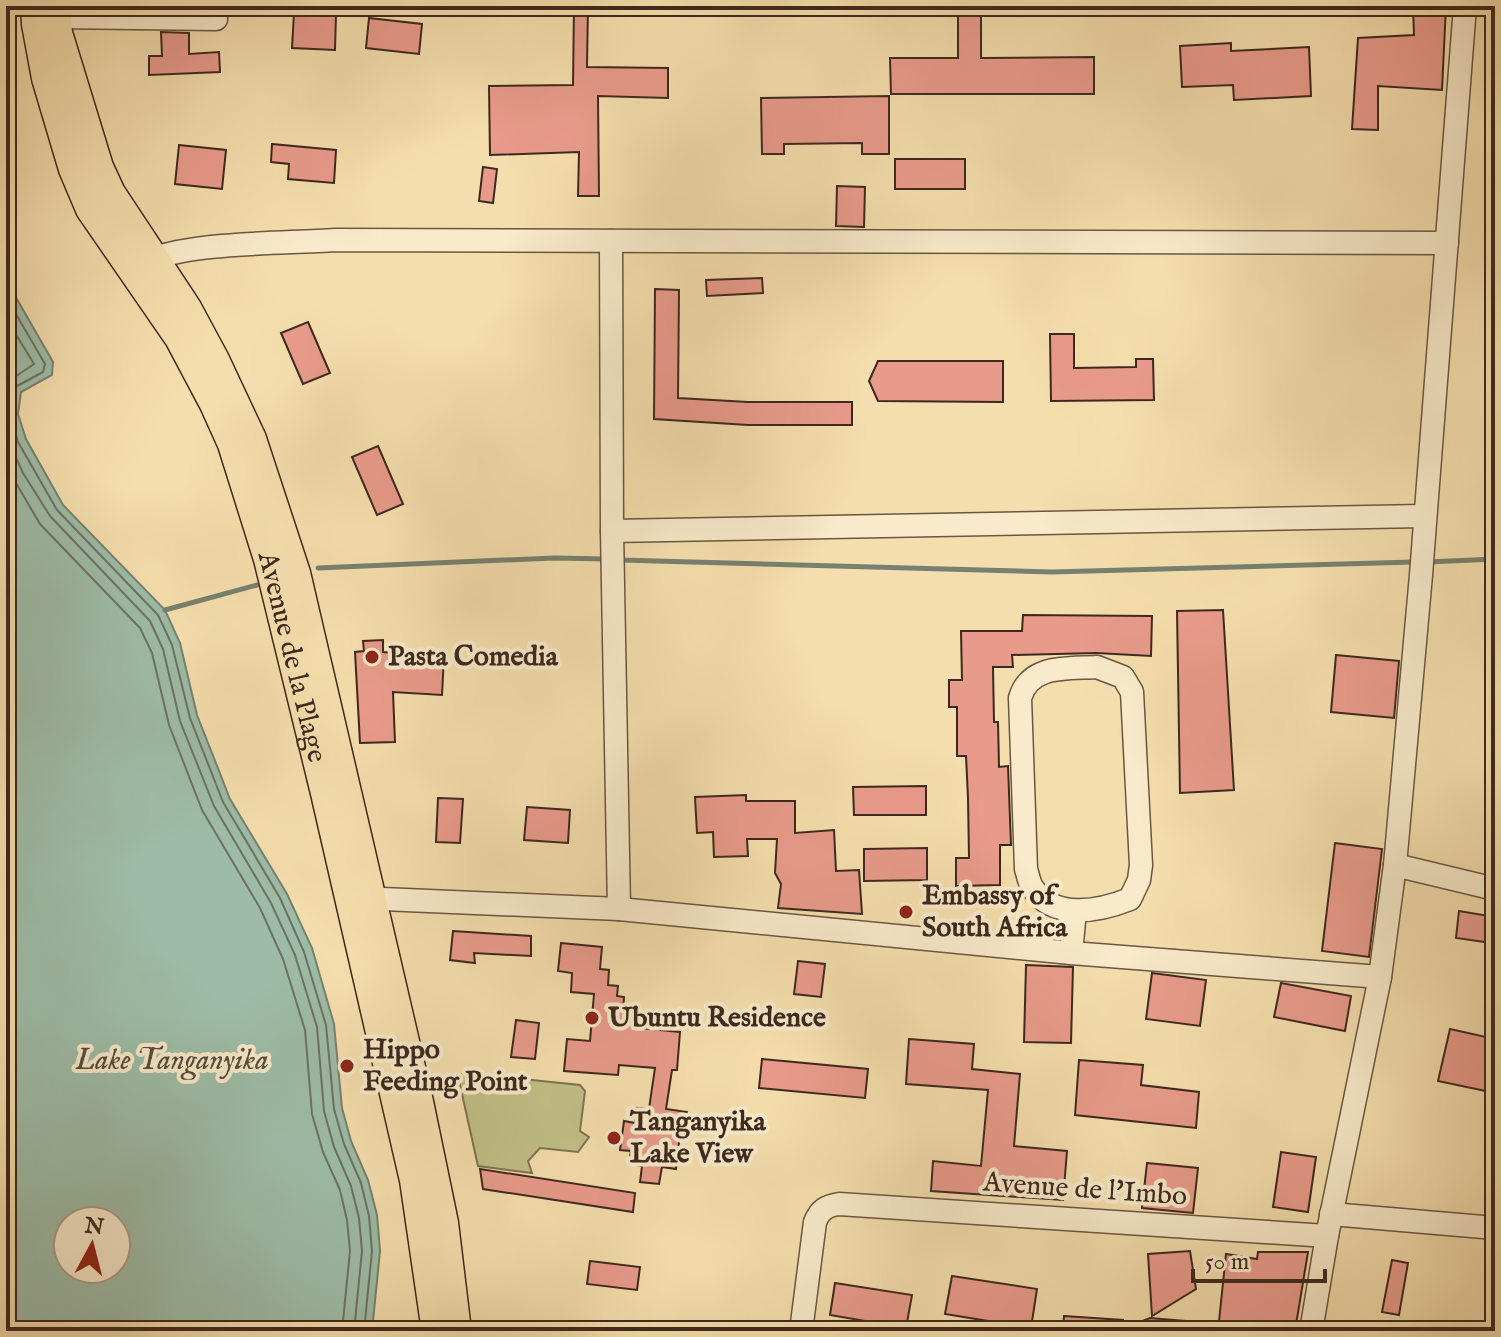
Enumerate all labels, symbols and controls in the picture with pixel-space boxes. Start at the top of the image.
street label: Avenue de la Plage [249,547,334,766]
place label: Pasta Comedia [388,640,559,675]
marker: Pasta Comedia [363,648,381,666]
place label: Embassy of South Africa [922,879,1068,946]
marker: Embassy of South Africa [897,903,915,921]
place label: Ubuntu Residence [608,1001,826,1036]
marker: Ubuntu Residence [583,1009,601,1027]
place label: Hippo Feeding Point [363,1033,528,1100]
water label: Lake Tanganyika [74,1042,269,1080]
marker: Hippo Feeding Point [338,1057,356,1075]
place label: Tanganyika Lake View [629,1105,767,1172]
marker: Tanganyika Lake View [605,1129,623,1147]
street label: Avenue de l'Imbo [981,1165,1188,1215]
north arrow [52,1205,132,1285]
text: N [82,1212,105,1242]
scale bar [1193,1233,1325,1283]
text: 50 m [1205,1247,1249,1278]

